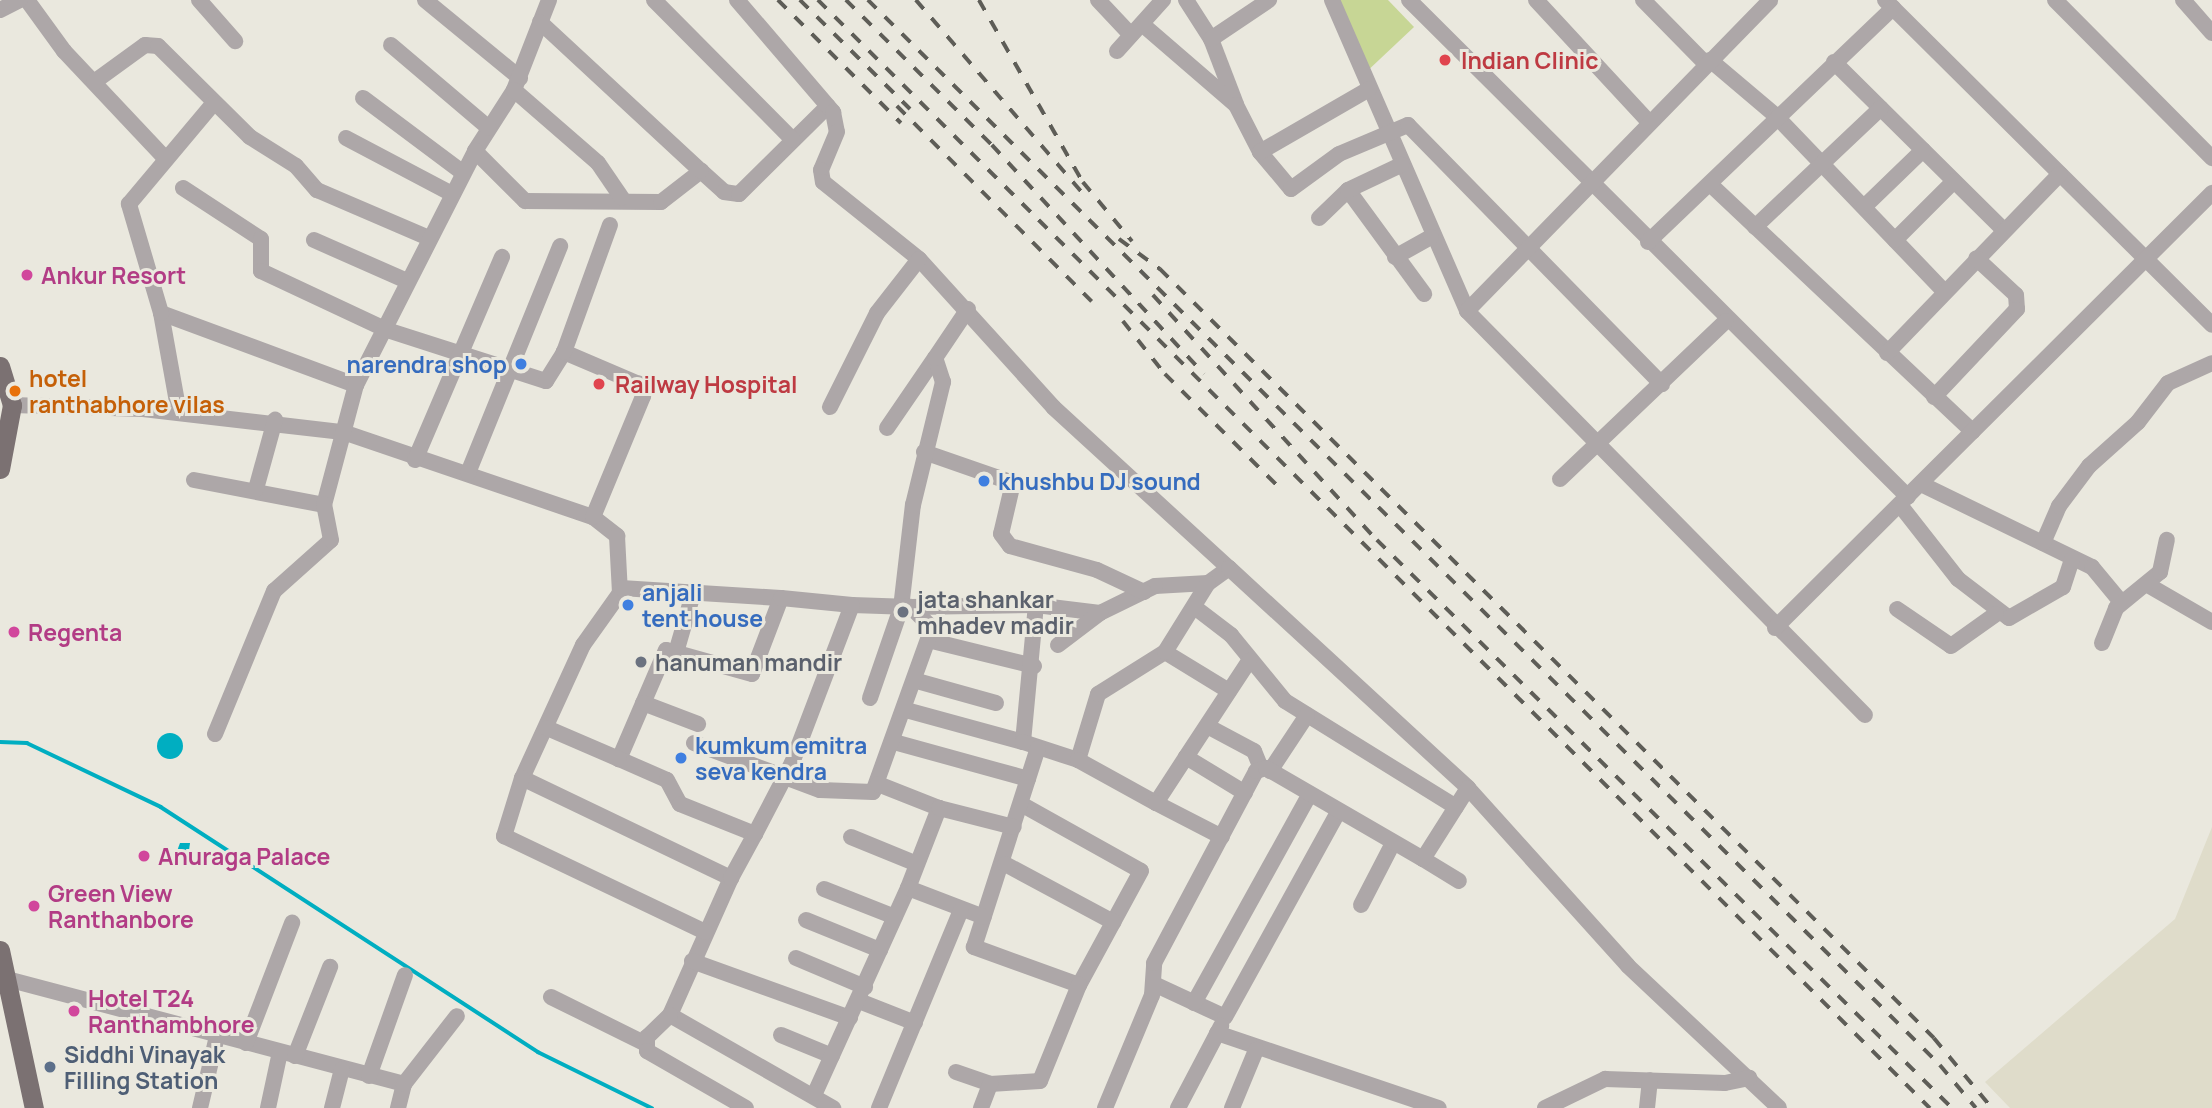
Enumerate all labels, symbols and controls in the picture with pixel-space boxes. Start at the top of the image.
place label: Indian Clinic [1461,46,1598,74]
marker: Indian Clinic [1435,50,1455,70]
place label: Ankur Resort [41,261,186,289]
marker: Ankur Resort [19,267,35,283]
place label: narendra shop [347,350,507,378]
marker: narendra shop [513,356,529,372]
place label: hotel ranthabhore vilas [29,364,225,418]
place label: Railway Hospital [615,370,797,398]
marker: Railway Hospital [589,374,609,394]
marker: hotel ranthabhore vilas [7,383,23,399]
place label: khushbu DJ sound [998,467,1201,495]
marker: khushbu DJ sound [976,473,992,489]
place label: anjali tent house [642,578,763,632]
place label: jata shankar mhadev madir [917,585,1074,639]
marker: anjali tent house [620,597,636,613]
marker: jata shankar mhadev madir [895,604,911,620]
place label: Regenta [28,618,122,646]
marker: Regenta [6,624,22,640]
place label: hanuman mandir [655,648,842,676]
marker: hanuman mandir [633,654,649,670]
place label: kumkum emitra seva kendra [695,731,867,785]
marker: kumkum emitra seva kendra [673,750,689,766]
place label: Anuraga Palace [158,842,330,870]
marker: Anuraga Palace [136,848,152,864]
place label: Green View Ranthanbore [48,879,194,933]
marker: Green View Ranthanbore [26,898,42,914]
place label: Hotel T24 Ranthambhore [88,984,255,1038]
marker: Hotel T24 Ranthambhore [66,1003,82,1019]
place label: Siddhi Vinayak Filling Station [64,1040,225,1094]
marker: Siddhi Vinayak Filling Station [42,1059,58,1075]

